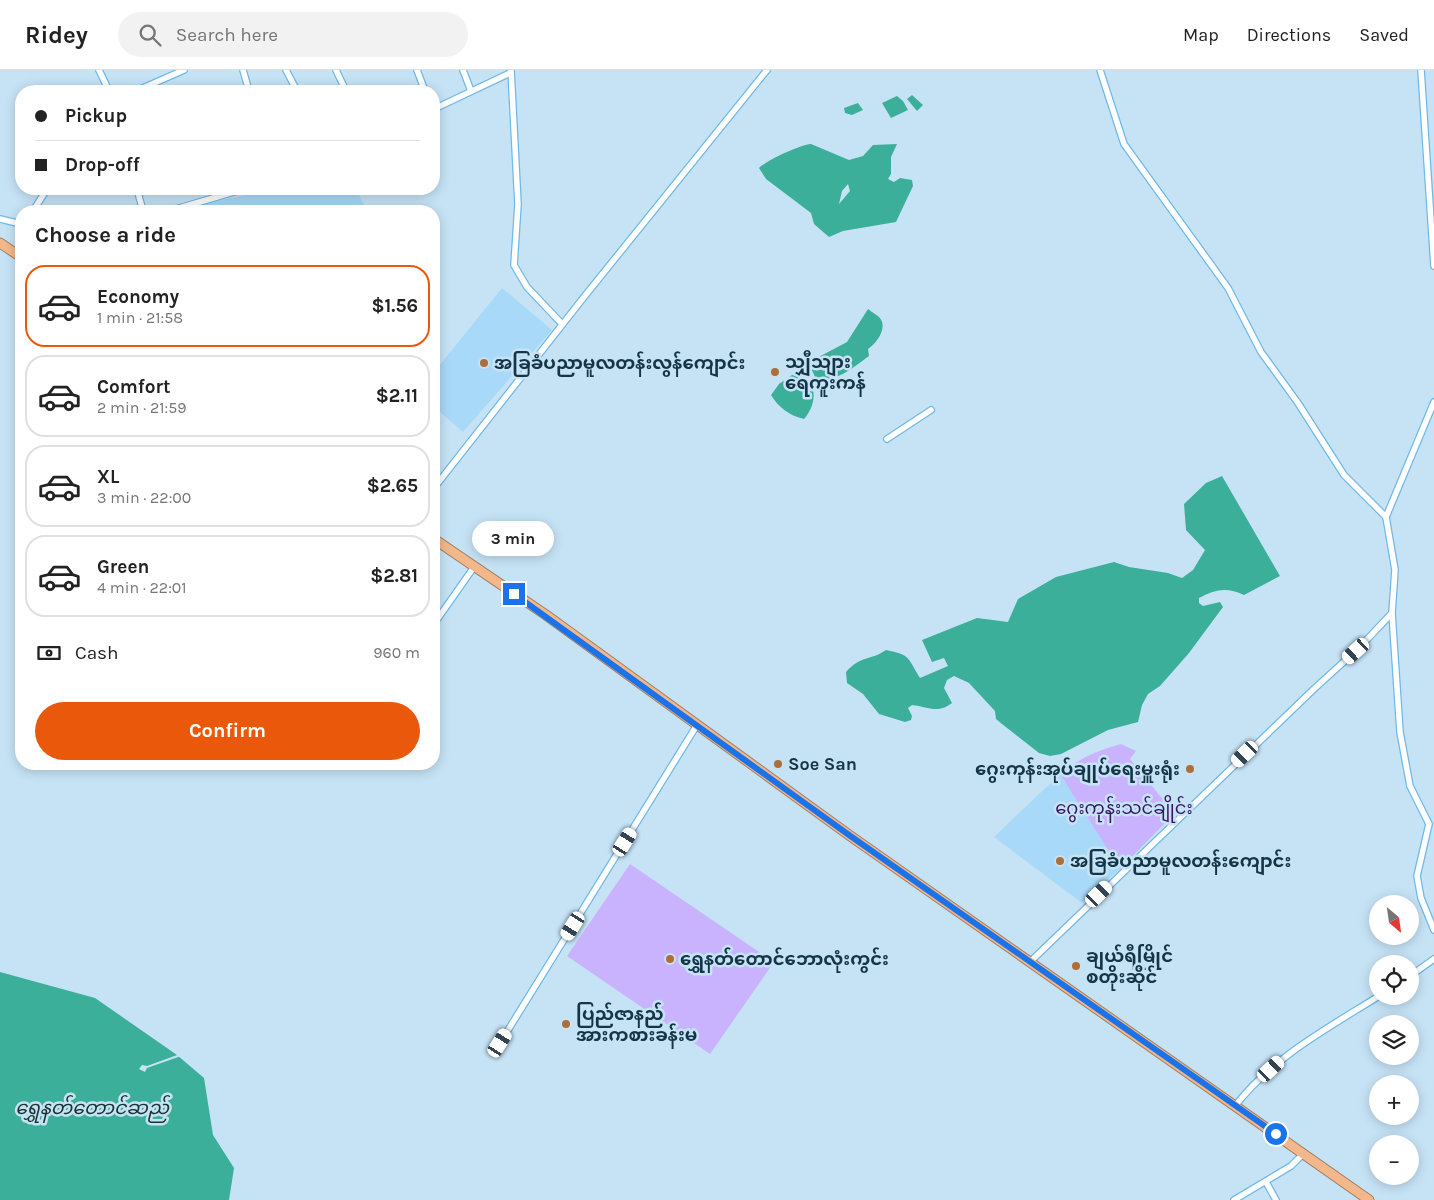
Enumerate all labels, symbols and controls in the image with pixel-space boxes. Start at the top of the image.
search box [118,12,468,57]
text: Ridey [25,21,88,49]
icon: search [136,21,164,49]
text: Search here [176,24,278,46]
text: Map [1183,24,1219,46]
text: Directions [1247,24,1331,46]
text: Saved [1359,24,1409,46]
text: Pickup [65,105,127,127]
text: Drop-off [65,154,140,176]
text: Choose a ride [35,222,176,248]
icon: car [37,284,82,329]
text: Economy [97,286,179,308]
text: $1.56 [371,295,418,317]
text: 1 min · 21:58 [97,308,183,327]
place label: သျှီသျား ရေကူးကန် [785,350,866,397]
place label: အခြခံပညာမူလတန်းလွန်ကျောင်း [494,351,745,378]
marker: အခြခံပညာမူလတန်းလွန်ကျောင်း [478,357,490,369]
marker: သျှီသျား ရေကူးကန် [769,366,781,378]
icon: car [37,374,82,419]
text: Comfort [97,376,171,398]
text: $2.11 [376,385,418,407]
text: 2 min · 21:59 [97,398,186,417]
icon: car [37,464,82,509]
text: XL [97,466,119,488]
text: $2.65 [367,475,418,497]
text: 3 min · 22:00 [97,488,191,507]
callout: 3 min [473,522,555,556]
text: 3 min [491,529,535,548]
icon: car [37,554,82,599]
text: Green [97,556,149,578]
text: $2.81 [370,565,418,587]
text: 4 min · 22:01 [97,578,187,597]
route end [503,583,525,605]
car [1339,635,1372,667]
icon: cash [35,639,63,667]
text: Cash [75,642,119,664]
text: 960 m [373,643,420,662]
button: Confirm [35,702,420,760]
car [1229,738,1261,770]
place label: Soe San [788,753,857,775]
place label: ဂွေးကုန်းအုပ်ချုပ်ရေးမှူးရုံး [975,757,1180,784]
marker: Soe San [772,758,784,770]
marker: ဂွေးကုန်းအုပ်ချုပ်ရေးမှူးရုံး [1184,763,1196,775]
park label: ဂွေးကုန်းသင်ချိုင်း [1055,794,1193,823]
car [610,825,639,859]
place label: အခြခံပညာမူလတန်းကျောင်း [1070,849,1291,876]
marker: အခြခံပညာမူလတန်းကျောင်း [1054,855,1066,867]
car [1083,878,1115,910]
north arrow [1369,895,1419,945]
map controls [1369,895,1419,1185]
car [558,909,587,943]
place label: ချယ်ရီမြိုင် စတိုးဆိုင် [1086,944,1173,991]
place label: ရွှေနတ်တောင်ဘောလုံးကွင်း [680,947,889,973]
marker: ရွှေနတ်တောင်ဘောလုံးကွင်း [664,953,676,965]
button: locate [1369,955,1419,1005]
marker: ချယ်ရီမြိုင် စတိုးဆိုင် [1070,960,1082,972]
place label: ပြည်ဇာနည် အားကစားခန်းမ [576,1002,697,1049]
button: layers [1369,1015,1419,1065]
marker: ပြည်ဇာနည် အားကစားခန်းမ [560,1018,572,1030]
car [485,1026,514,1060]
car [1254,1053,1287,1085]
button: + [1369,1075,1419,1125]
water label: ရွှေနတ်တောင်ဆည် [15,1094,171,1123]
route start [1265,1123,1287,1145]
button: − [1369,1135,1419,1185]

